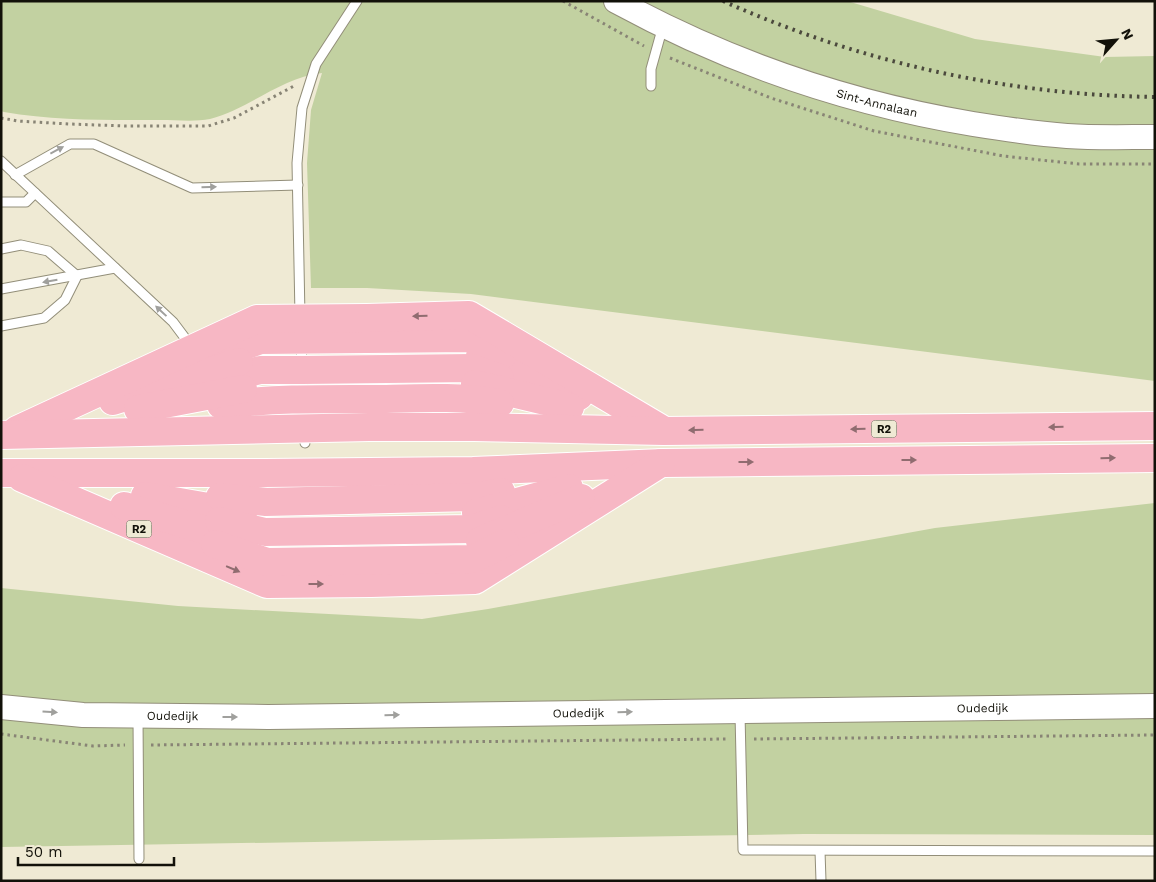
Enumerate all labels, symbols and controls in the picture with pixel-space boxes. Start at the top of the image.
north arrow [1091,15,1141,65]
text: N [1118,26,1137,42]
street label: Sint-Annalaan [835,86,919,120]
one-way arrow [50,146,65,154]
one-way arrow [201,183,217,191]
one-way arrow [42,277,58,285]
one-way arrow [156,305,168,317]
one-way arrow [412,313,428,321]
road number: R2 [872,420,896,438]
one-way arrow [1047,423,1063,431]
one-way arrow [850,425,866,433]
one-way arrow [688,426,704,434]
one-way arrow [1101,454,1117,462]
one-way arrow [901,456,917,464]
one-way arrow [739,458,755,466]
road number: R2 [126,520,152,538]
one-way arrow [226,566,240,574]
one-way arrow [308,579,324,587]
street label: Oudedijk [957,701,1009,715]
street label: Oudedijk [553,706,605,720]
one-way arrow [42,708,58,716]
one-way arrow [617,708,633,716]
street label: Oudedijk [147,709,199,723]
one-way arrow [384,711,400,719]
one-way arrow [222,713,238,721]
scale bar [18,834,174,866]
text: 50 m [25,843,62,861]

